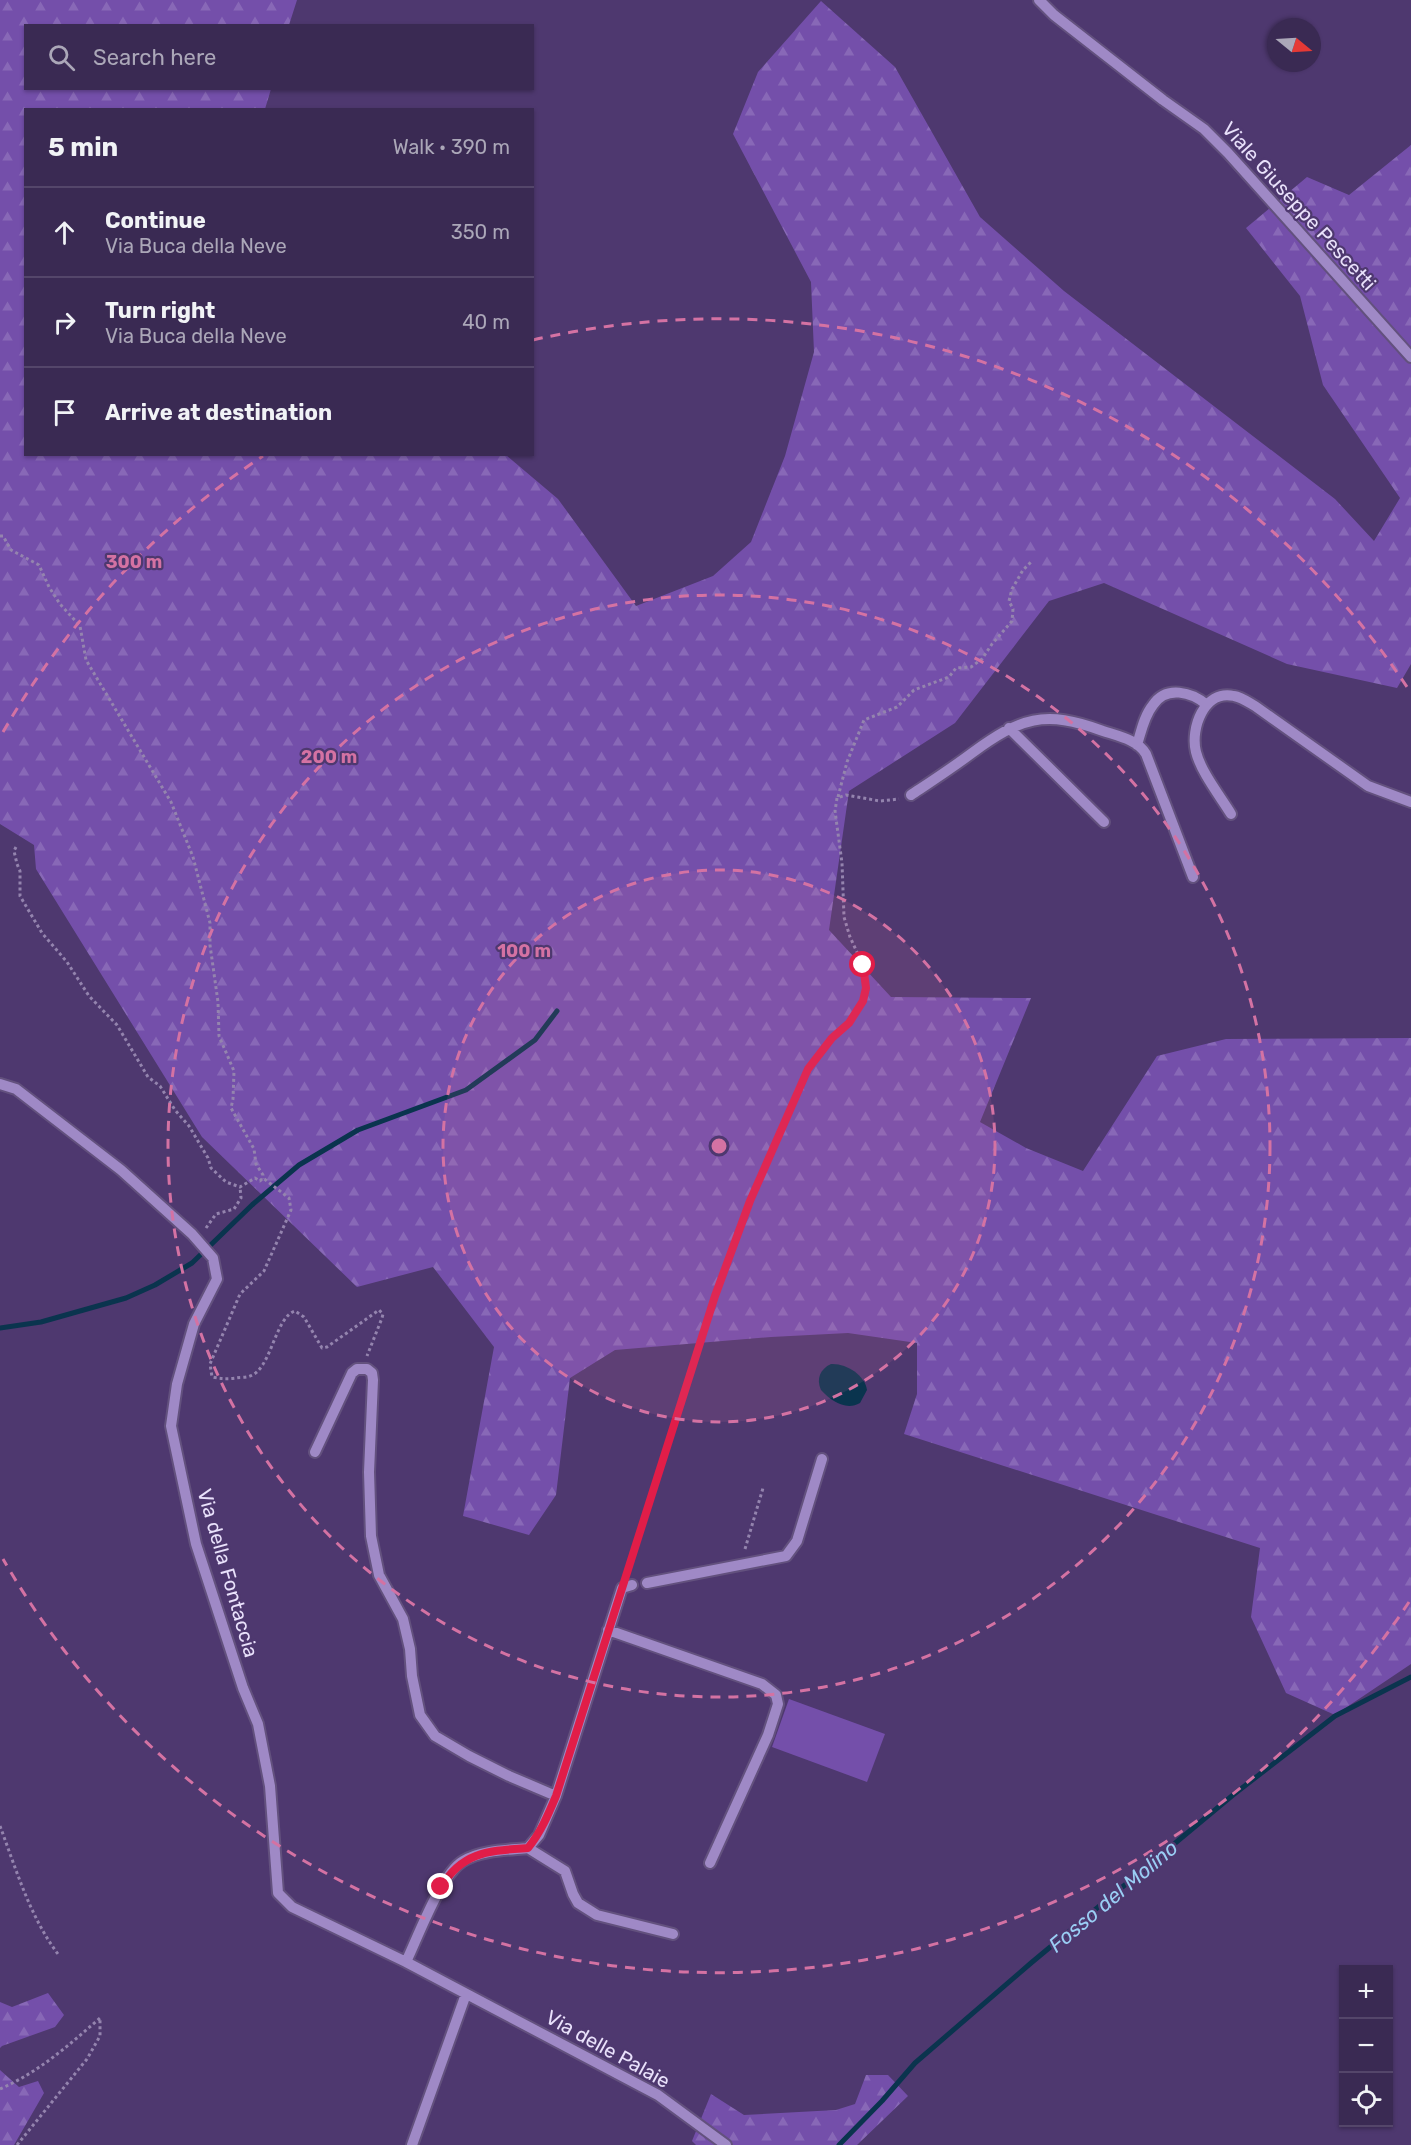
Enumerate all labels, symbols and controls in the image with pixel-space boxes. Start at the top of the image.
north arrow [1267,18,1321,72]
search box [24,24,534,90]
icon: search [45,41,78,74]
text: Search here [93,44,216,71]
street label: Viale Giuseppe Pescetti [1217,117,1381,295]
text: 5 min [48,132,118,163]
text: Walk · 390 m [393,135,510,159]
text: Continue [105,207,206,234]
icon: ahead [48,216,81,249]
text: 350 m [451,220,510,244]
text: Via Buca della Neve [105,234,287,258]
text: Turn right [105,297,215,324]
icon: right [48,306,81,339]
text: 40 m [462,310,510,334]
text: Via Buca della Neve [105,324,287,348]
icon: arrive [48,396,81,429]
text: Arrive at destination [105,399,332,426]
text: 300 m [106,551,162,573]
text: 200 m [301,746,357,768]
text: 100 m [497,940,551,962]
route start [849,951,875,977]
centre of rings [709,1136,729,1156]
street label: Via della Fontaccia [192,1486,264,1660]
water label: Fosso del Molino [1043,1835,1183,1957]
route end [427,1873,453,1899]
map controls [1339,1965,1393,2127]
button: + [1339,1965,1393,2019]
street label: Via delle Palaie [542,2005,674,2093]
button: − [1339,2019,1393,2073]
button: locate [1339,2073,1393,2127]

